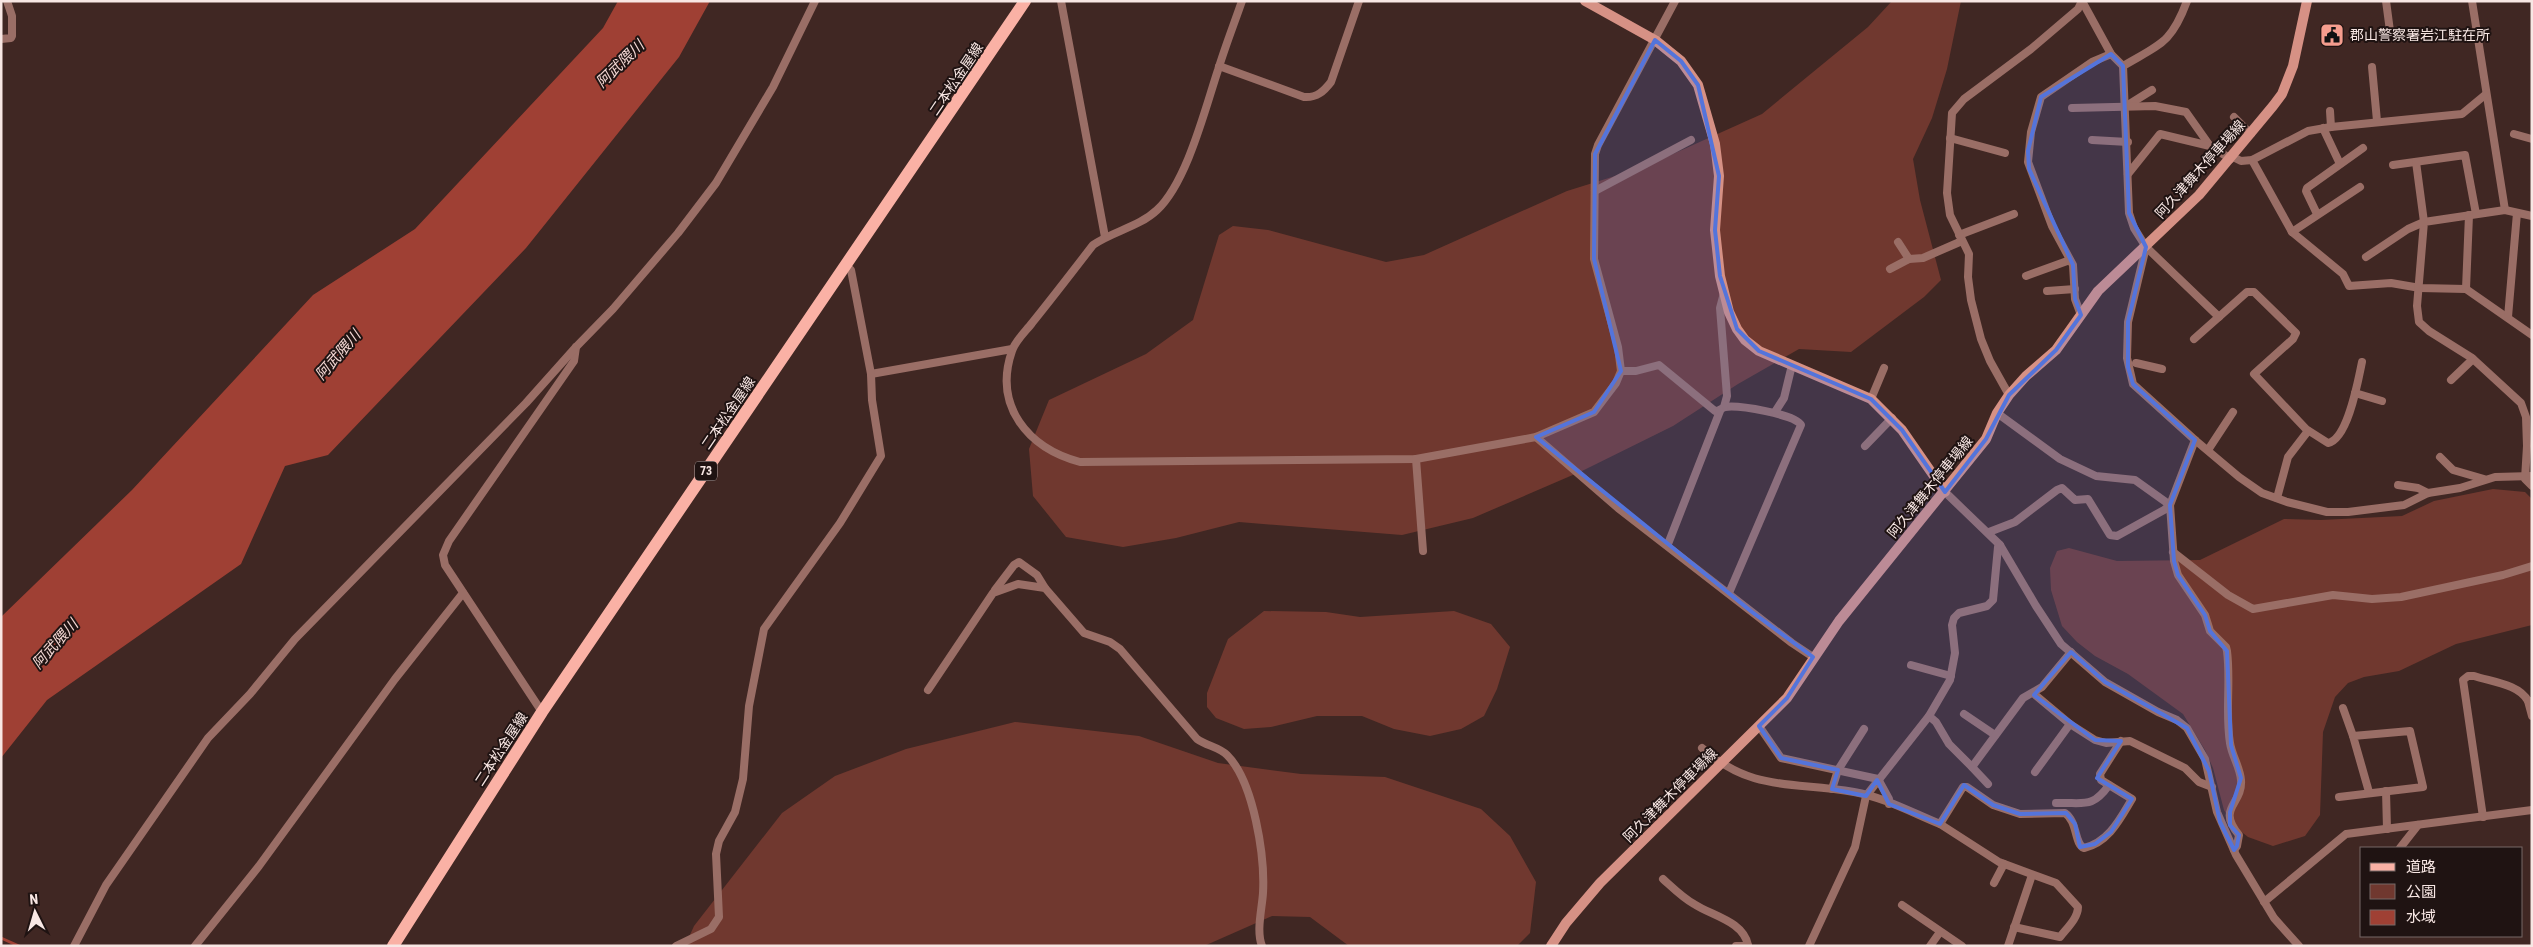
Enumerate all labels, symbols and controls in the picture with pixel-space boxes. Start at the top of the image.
public building icon: 郡山警察署岩江駐在所 [2319,22,2345,48]
place label: 郡山警察署岩江駐在所 [2350,27,2490,43]
water label: 阿武隈川 [592,35,649,91]
street label: 二本松金屋線 [926,40,986,118]
street label: 阿久津舞木停車場線 [2152,117,2248,221]
water label: 阿武隈川 [312,325,366,384]
street label: 二本松金屋線 [698,374,758,452]
street label: 阿久津舞木停車場線 [1884,433,1976,541]
road number: 73 [695,462,717,481]
water label: 阿武隈川 [28,614,83,672]
street label: 二本松金屋線 [471,709,531,789]
street label: 阿久津舞木停車場線 [1620,745,1720,845]
legend [2360,847,2523,937]
text: 道路 [2406,858,2436,876]
text: 公園 [2406,883,2436,901]
north arrow [10,887,60,937]
text: N [29,891,39,907]
text: 水域 [2406,908,2436,926]

